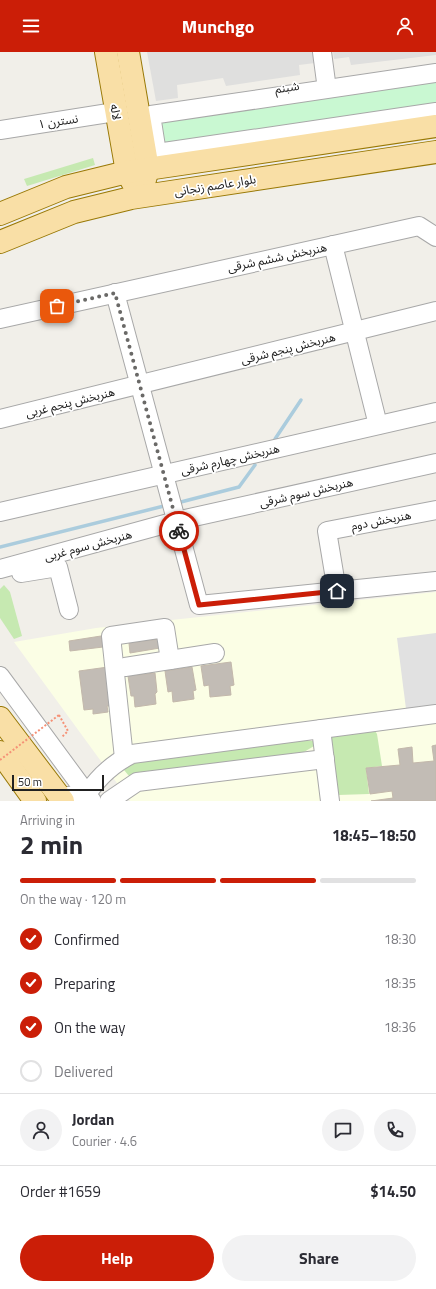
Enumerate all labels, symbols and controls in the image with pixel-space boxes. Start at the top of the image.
text: Munchgo [182,13,254,40]
icon: menu [20,15,42,37]
icon: person [394,15,416,37]
street label: شبنم [274,76,300,98]
street label: لاله [105,103,127,121]
street label: نسترن ۱ [37,108,79,134]
street label: بلوار عاصم زنجانی [173,169,257,201]
street label: هنربخش ششم شرقی [226,237,329,277]
pin [40,289,74,323]
icon: bag [46,295,68,317]
street label: هنربخش پنجم شرقی [239,327,337,369]
street label: هنربخش پنجم غربی [23,382,117,422]
street label: هنربخش چهارم شرقی [179,438,282,480]
street label: هنربخش سوم شرقی [257,472,355,512]
street label: هنربخش دوم [349,505,413,535]
courier [159,511,199,551]
icon: bike [168,520,190,542]
street label: هنربخش سوم غربی [42,524,134,566]
pin [320,574,354,608]
icon: home [326,580,348,602]
scale bar [12,773,104,792]
text: 50 m [18,774,42,790]
text: Arriving in [20,810,75,830]
text: 18:45–18:50 [332,824,416,847]
text: 2 min [20,825,83,864]
text: On the way · 120 m [20,889,126,909]
icon: check [20,928,42,950]
text: Confirmed [54,928,119,951]
text: 18:30 [384,929,416,949]
icon: check [20,972,42,994]
text: Preparing [54,972,115,995]
text: 18:35 [384,973,416,993]
icon: check [20,1016,42,1038]
text: On the way [54,1016,126,1039]
text: 18:36 [384,1017,416,1037]
text: Delivered [54,1060,113,1083]
text: Jordan [72,1108,114,1131]
button: person [20,1109,62,1151]
button: chat [322,1109,364,1151]
button: phone [374,1109,416,1151]
text: Courier · 4.6 [72,1131,137,1151]
text: Order #1659 [20,1180,101,1203]
text: $14.50 [370,1180,416,1203]
button: Help [20,1235,214,1281]
button: Share [222,1235,416,1281]

